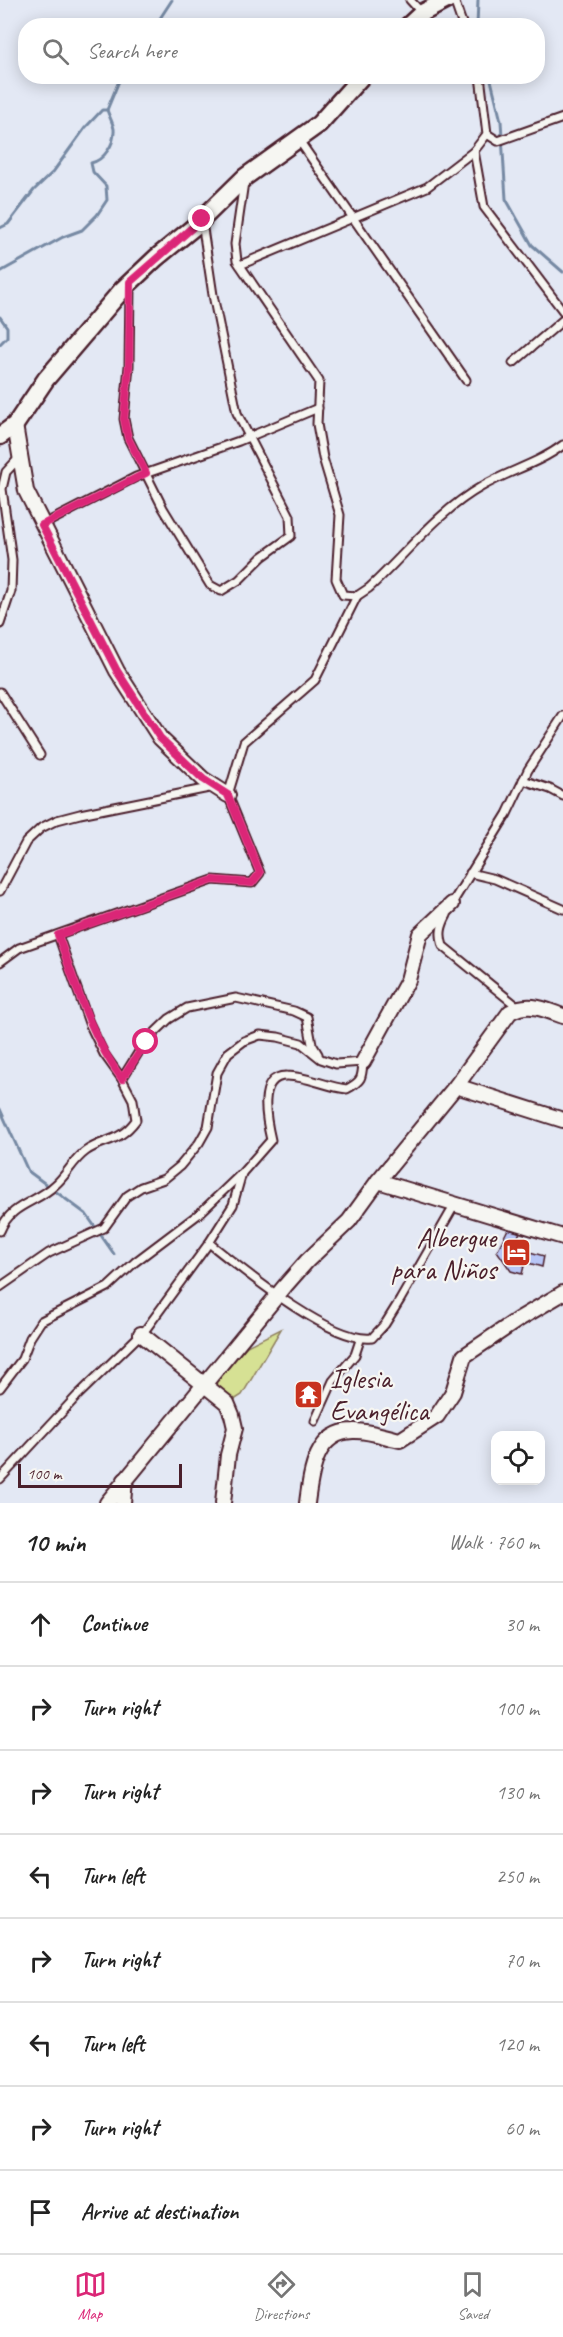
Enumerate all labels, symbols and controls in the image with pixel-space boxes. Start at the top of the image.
search box [18,18,545,84]
icon: search [39,35,72,68]
text: Search here [87,37,177,65]
route end [188,205,214,231]
route start [132,1028,158,1054]
place label: Albergue para Niños [391,1220,498,1287]
hotel icon: Albergue para Niños [501,1237,533,1269]
place label: Iglesia Evangélica [330,1361,430,1428]
temple icon: Iglesia Evangélica [293,1378,325,1410]
map controls [491,1431,545,1485]
button: locate [491,1431,545,1485]
scale bar [18,1461,182,1488]
text: 100 m [27,1464,61,1484]
text: 10 min [24,1526,86,1559]
text: Walk · 760 m [449,1530,539,1555]
icon: ahead [24,1608,57,1641]
text: Continue [81,1610,147,1638]
text: 30 m [505,1612,539,1637]
icon: right [24,1692,57,1725]
text: Turn right [81,1694,158,1722]
text: 100 m [496,1696,539,1721]
icon: right [24,1776,57,1809]
text: Turn right [81,1778,158,1806]
text: 130 m [496,1780,539,1805]
icon: left [24,1860,57,1893]
text: Turn left [81,1862,145,1890]
text: 250 m [496,1864,539,1889]
icon: right [24,1944,57,1977]
text: Turn right [81,1946,158,1974]
text: 70 m [505,1948,539,1973]
icon: left [24,2028,57,2061]
text: Turn left [81,2030,145,2058]
text: 120 m [496,2032,539,2057]
icon: right [24,2112,57,2145]
text: Turn right [81,2114,158,2142]
text: 60 m [505,2116,539,2141]
icon: arrive [24,2196,57,2229]
text: Arrive at destination [81,2198,238,2226]
tab: Map [74,2268,107,2324]
tab: Directions [254,2268,309,2324]
tab: Saved [456,2268,489,2324]

